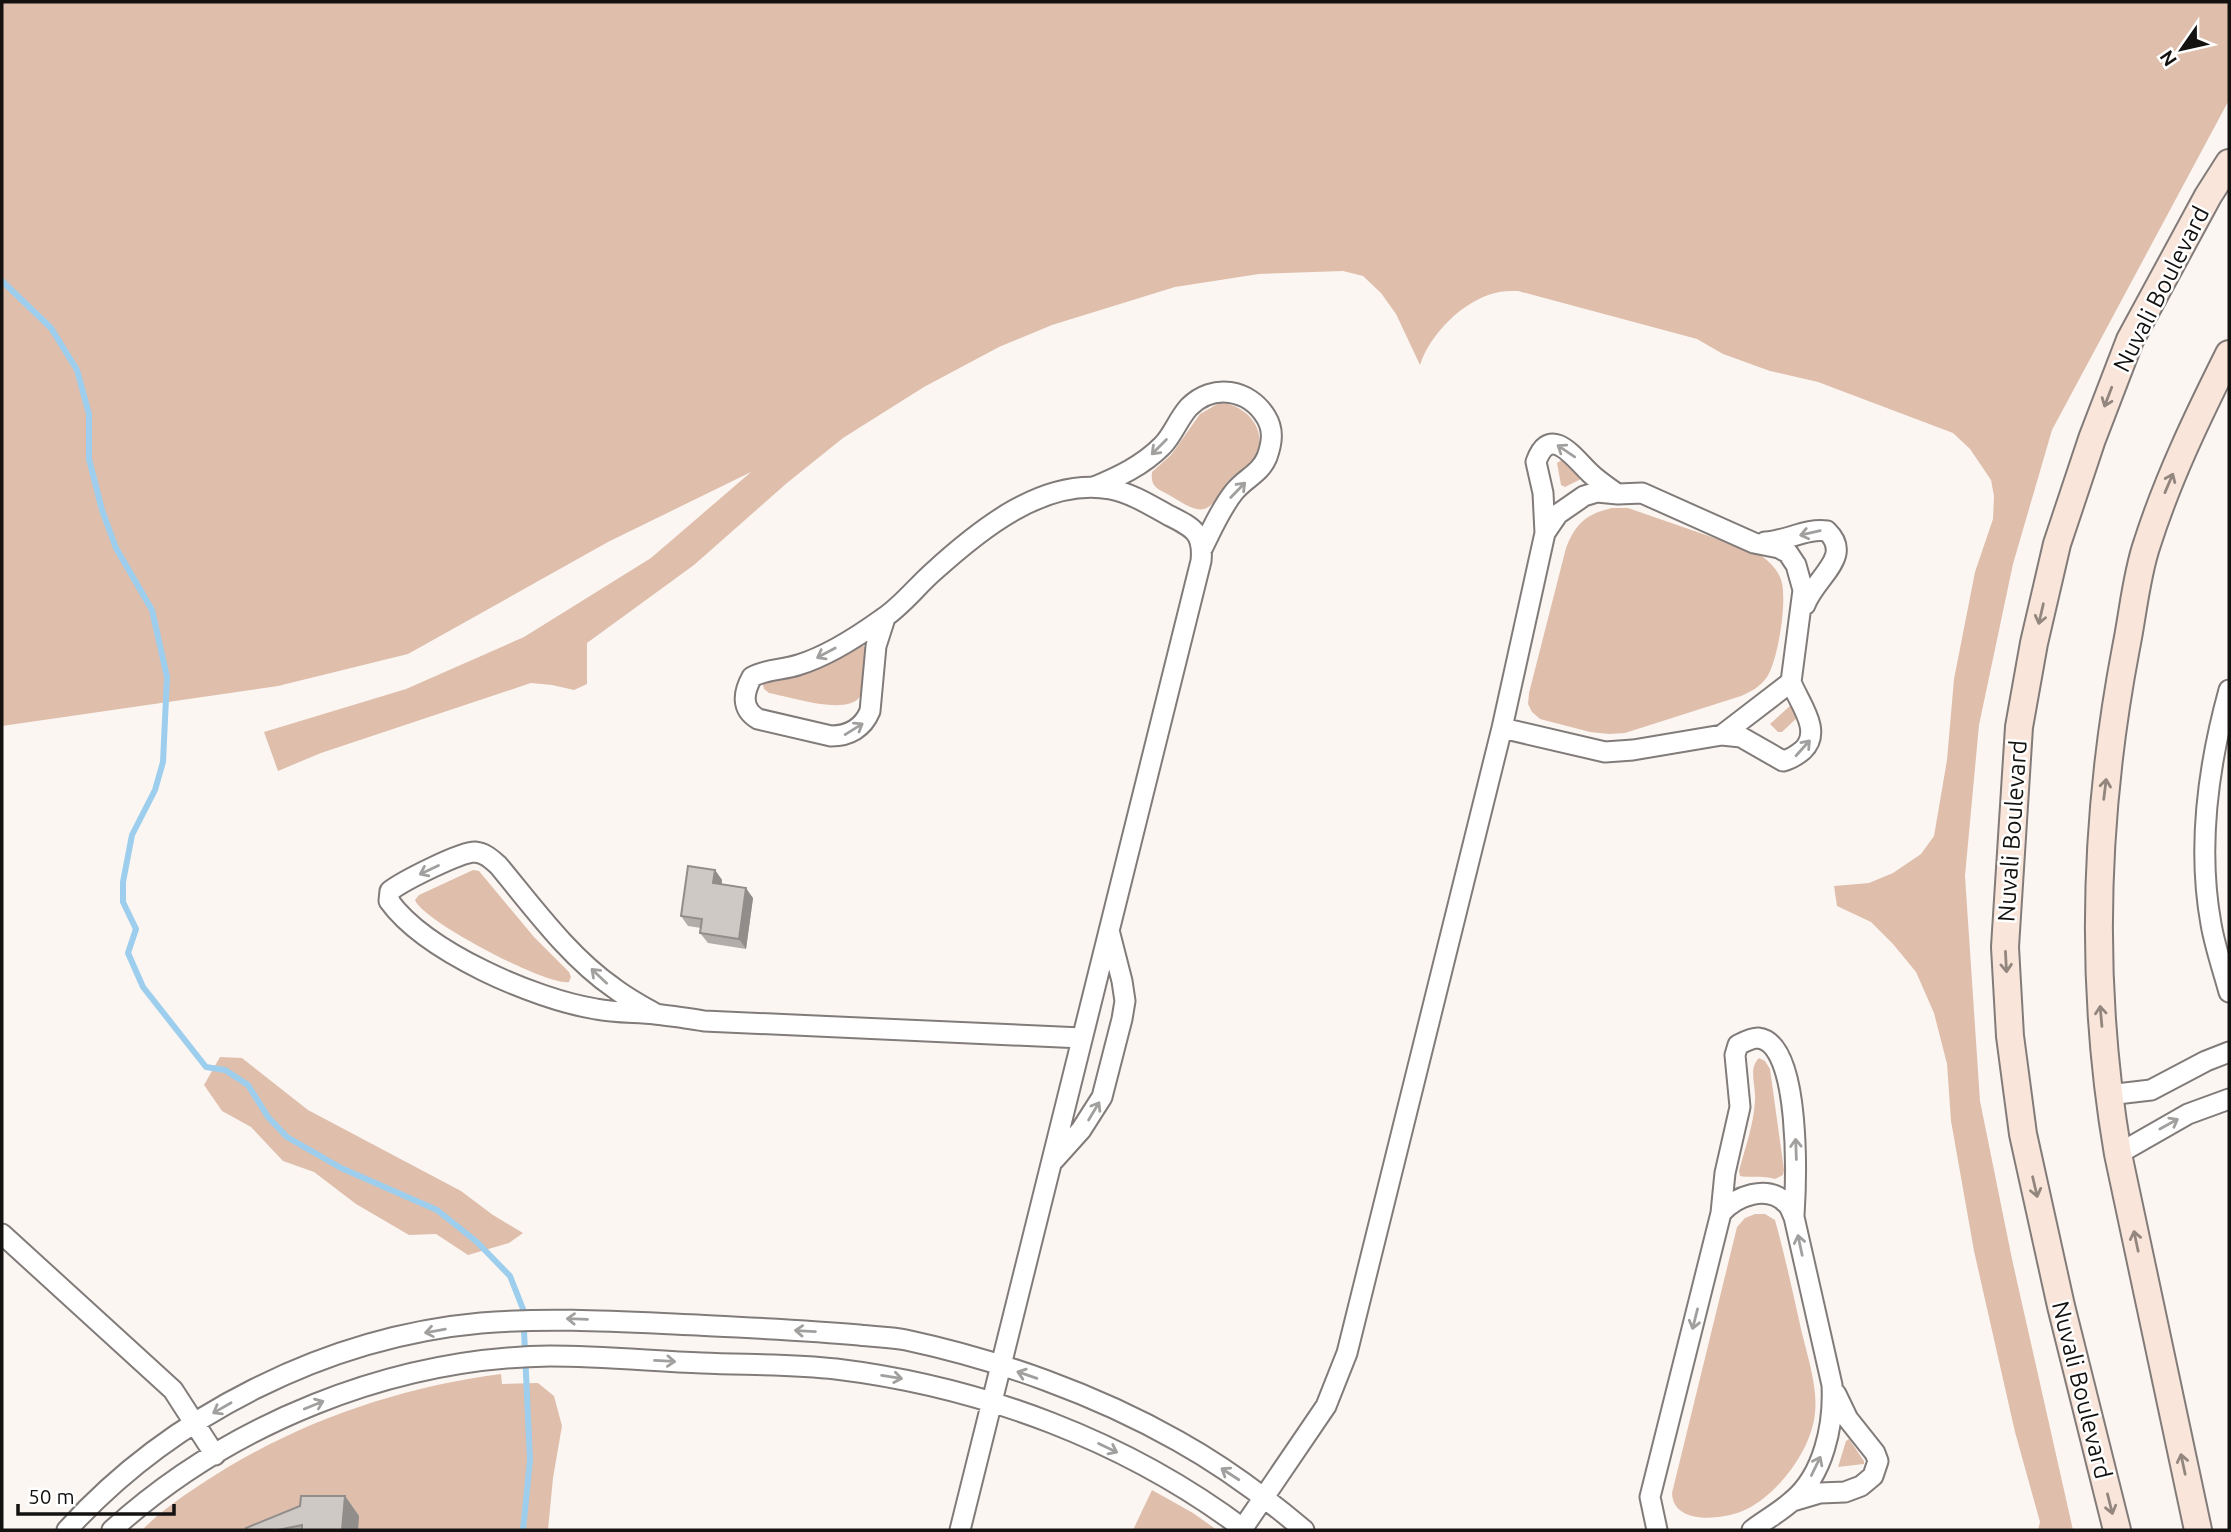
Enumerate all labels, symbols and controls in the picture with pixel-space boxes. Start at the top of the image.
north arrow [2147,14,2217,84]
text: N [2155,46,2181,71]
street label: Nuvali Boulevard [2108,202,2214,376]
one-way arrow [2101,386,2114,407]
one-way arrow [1151,439,1168,456]
one-way arrow [1557,444,1576,458]
one-way arrow [2163,473,2176,494]
one-way arrow [1230,481,1247,498]
one-way arrow [1799,527,1822,540]
one-way arrow [2034,602,2047,625]
one-way arrow [816,646,837,660]
one-way arrow [844,721,863,736]
one-way arrow [1794,739,1811,757]
street label: Nuvali Boulevard [1992,739,2032,923]
one-way arrow [2099,779,2112,801]
one-way arrow [419,864,440,878]
one-way arrow [2000,950,2013,973]
one-way arrow [591,967,608,984]
one-way arrow [2094,1006,2107,1028]
one-way arrow [1088,1101,1102,1121]
one-way arrow [2159,1117,2179,1131]
one-way arrow [1789,1138,1803,1161]
one-way arrow [2028,1175,2042,1198]
one-way arrow [2129,1230,2143,1253]
one-way arrow [1792,1234,1806,1257]
street label: Nuvali Boulevard [2047,1298,2117,1482]
one-way arrow [1688,1307,1701,1330]
one-way arrow [566,1313,589,1326]
one-way arrow [794,1324,816,1337]
one-way arrow [424,1325,447,1338]
one-way arrow [654,1355,677,1368]
one-way arrow [1016,1368,1038,1380]
one-way arrow [880,1371,903,1384]
one-way arrow [303,1397,325,1410]
one-way arrow [213,1401,233,1415]
one-way arrow [1097,1442,1118,1455]
one-way arrow [2176,1453,2189,1475]
one-way arrow [1810,1456,1824,1477]
one-way arrow [1221,1467,1241,1481]
scale bar [18,1472,173,1516]
text: 50 m [28,1484,75,1508]
one-way arrow [2104,1492,2117,1514]

